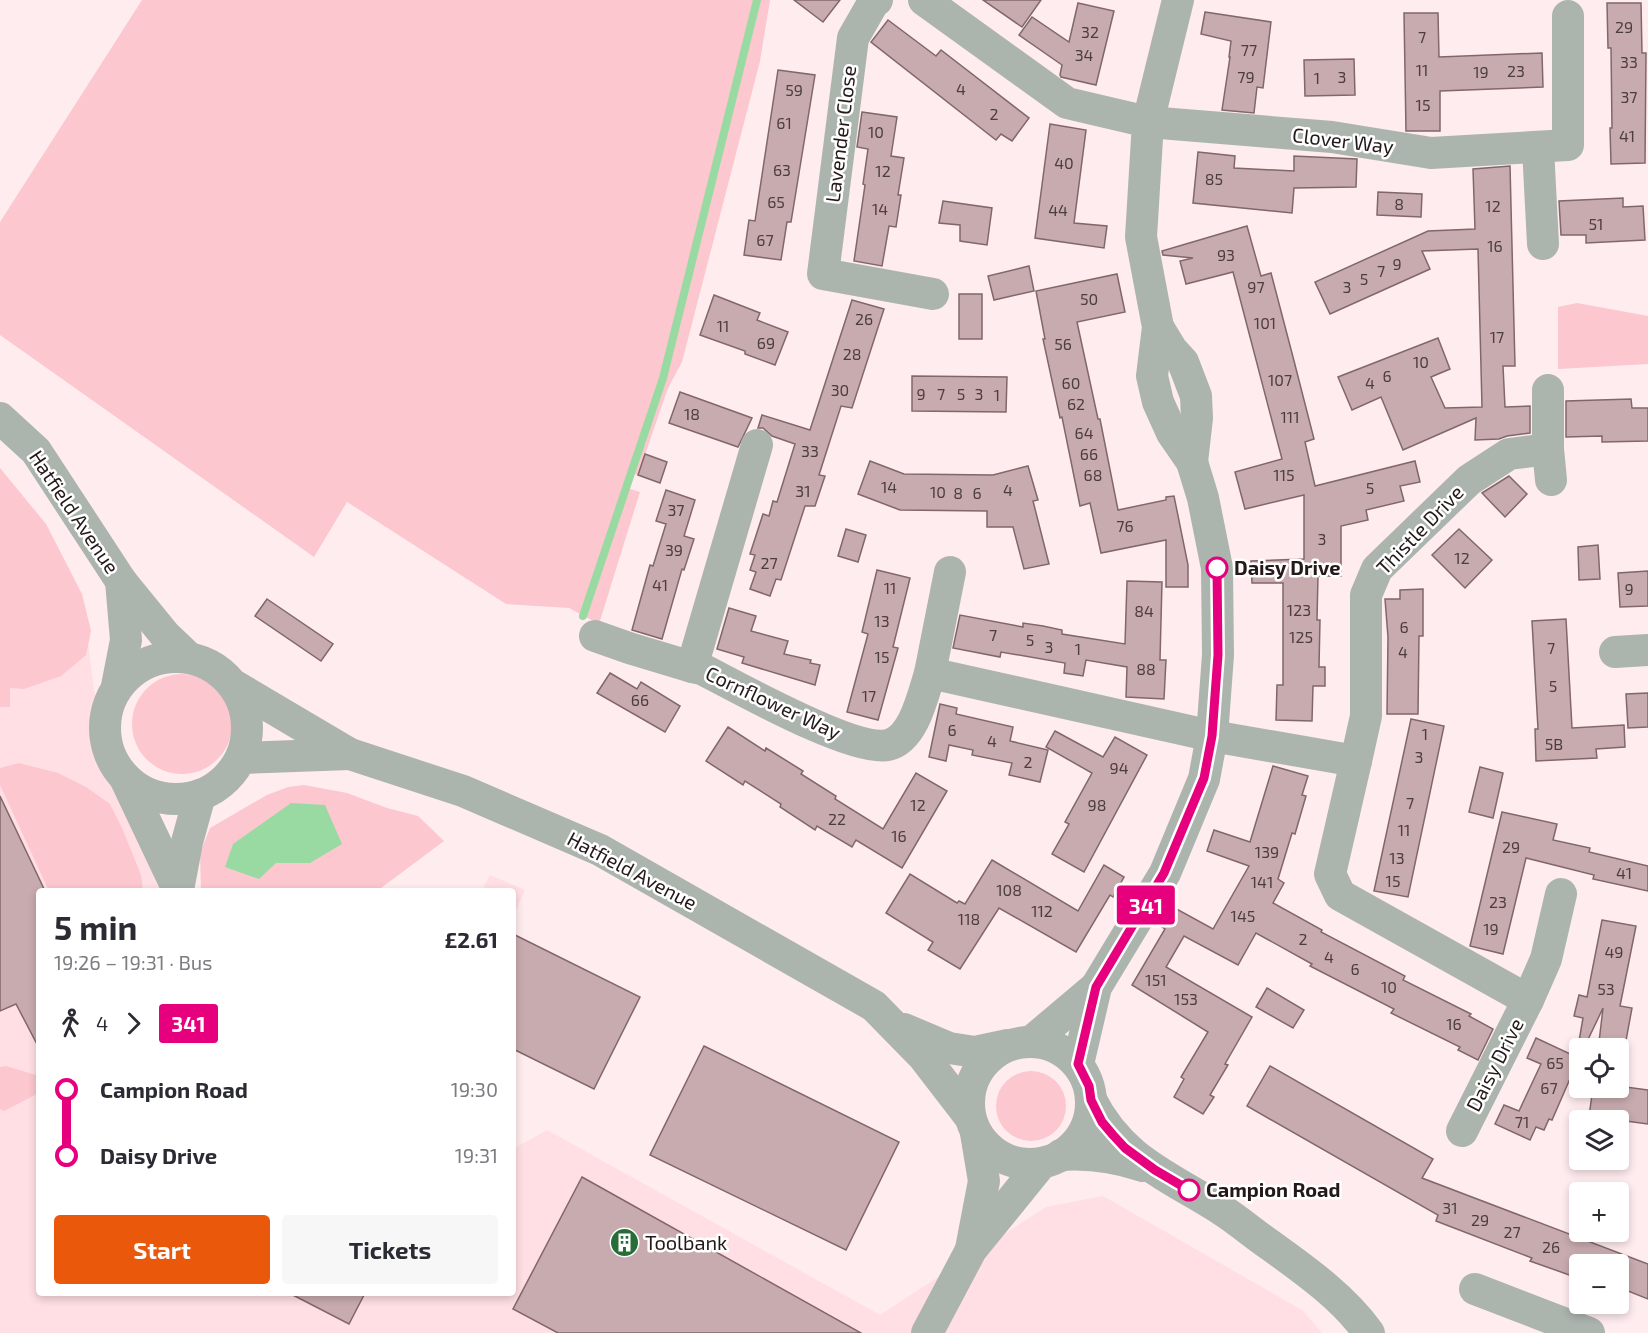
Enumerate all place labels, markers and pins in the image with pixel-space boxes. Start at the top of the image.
place label: Daisy Drive [1234,555,1340,580]
marker: Daisy Drive [1206,557,1228,579]
place label: Campion Road [1206,1177,1340,1201]
marker: Campion Road [1178,1179,1200,1201]
building icon: Toolbank [608,1227,640,1259]
place label: Toolbank [645,1230,727,1254]

